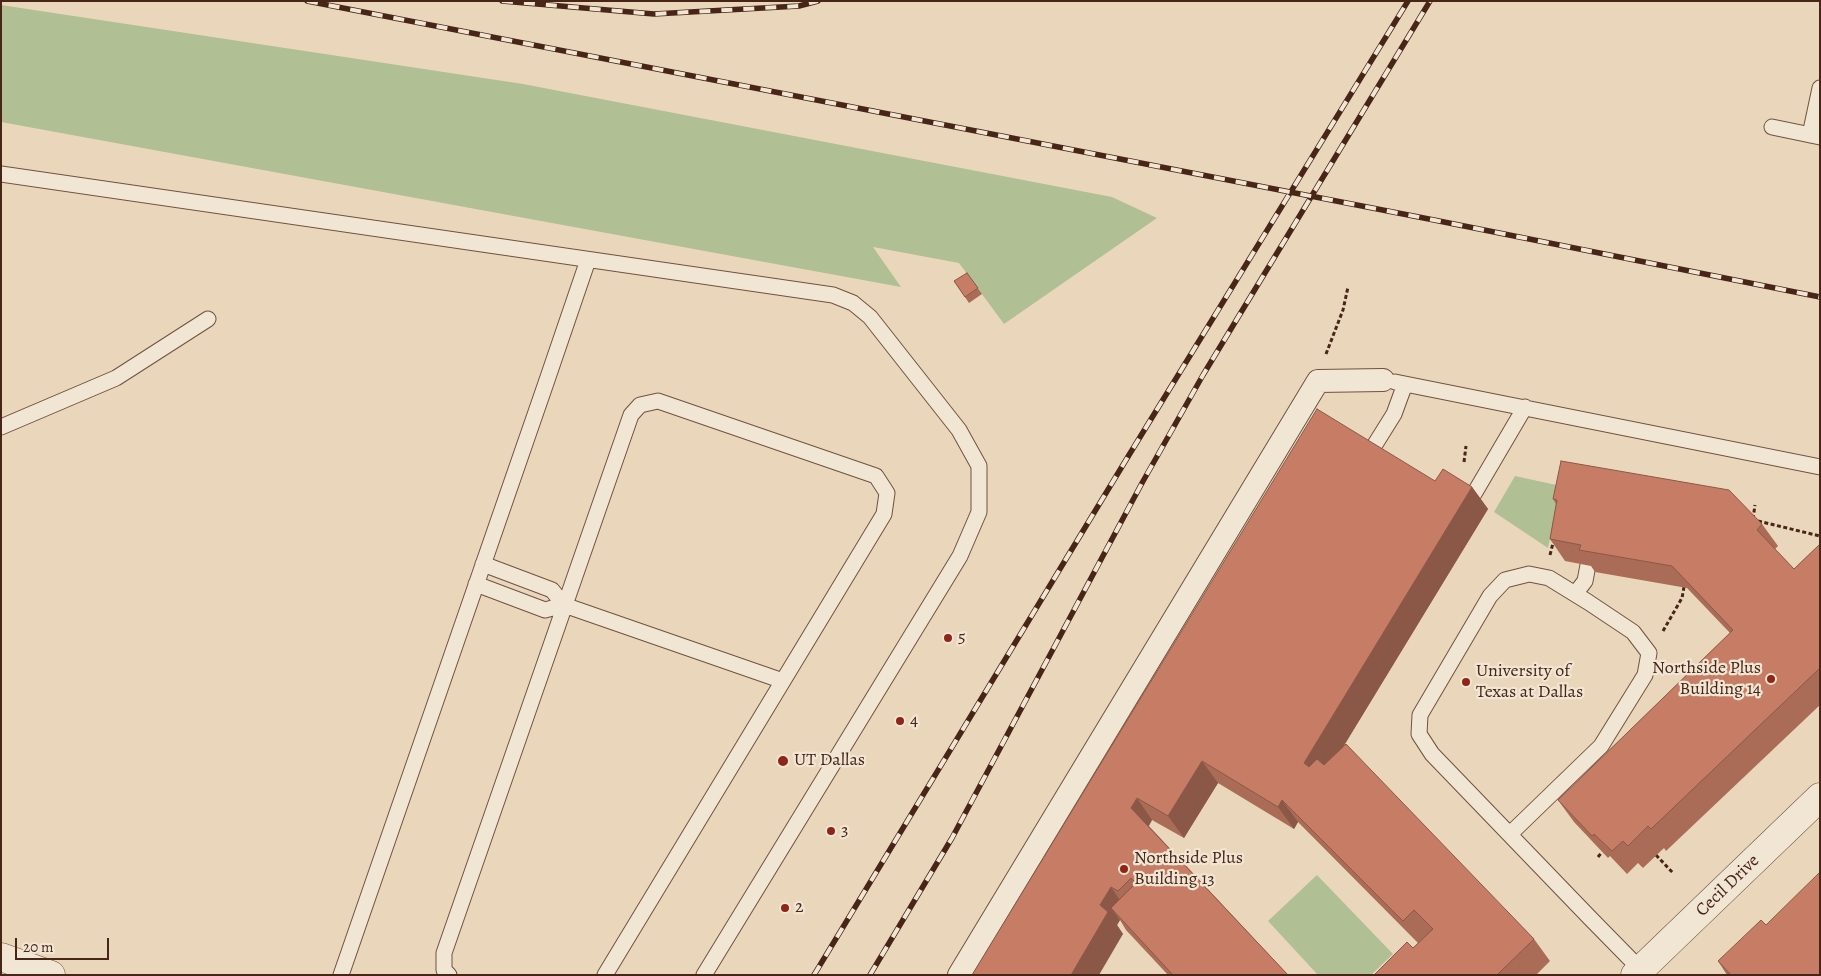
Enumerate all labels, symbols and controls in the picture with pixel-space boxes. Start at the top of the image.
place label: 5 [958,627,966,649]
marker: 5 [942,632,954,644]
place label: Northside Plus Building 14 [1652,658,1761,701]
place label: University of Texas at Dallas [1476,661,1583,704]
marker: Northside Plus Building 14 [1765,673,1777,685]
marker: University of Texas at Dallas [1460,676,1472,688]
place label: 4 [910,710,918,732]
marker: 4 [894,715,906,727]
place label: UT Dallas [794,750,865,772]
marker: UT Dallas [776,754,790,768]
place label: 3 [841,820,848,842]
marker: 3 [825,825,837,837]
place label: Northside Plus Building 13 [1134,848,1243,891]
street label: Cecil Drive [1692,850,1764,922]
marker: Northside Plus Building 13 [1118,863,1130,875]
place label: 2 [795,897,804,919]
marker: 2 [779,902,791,914]
scale bar [18,928,111,960]
text: 20 m [23,937,54,957]

